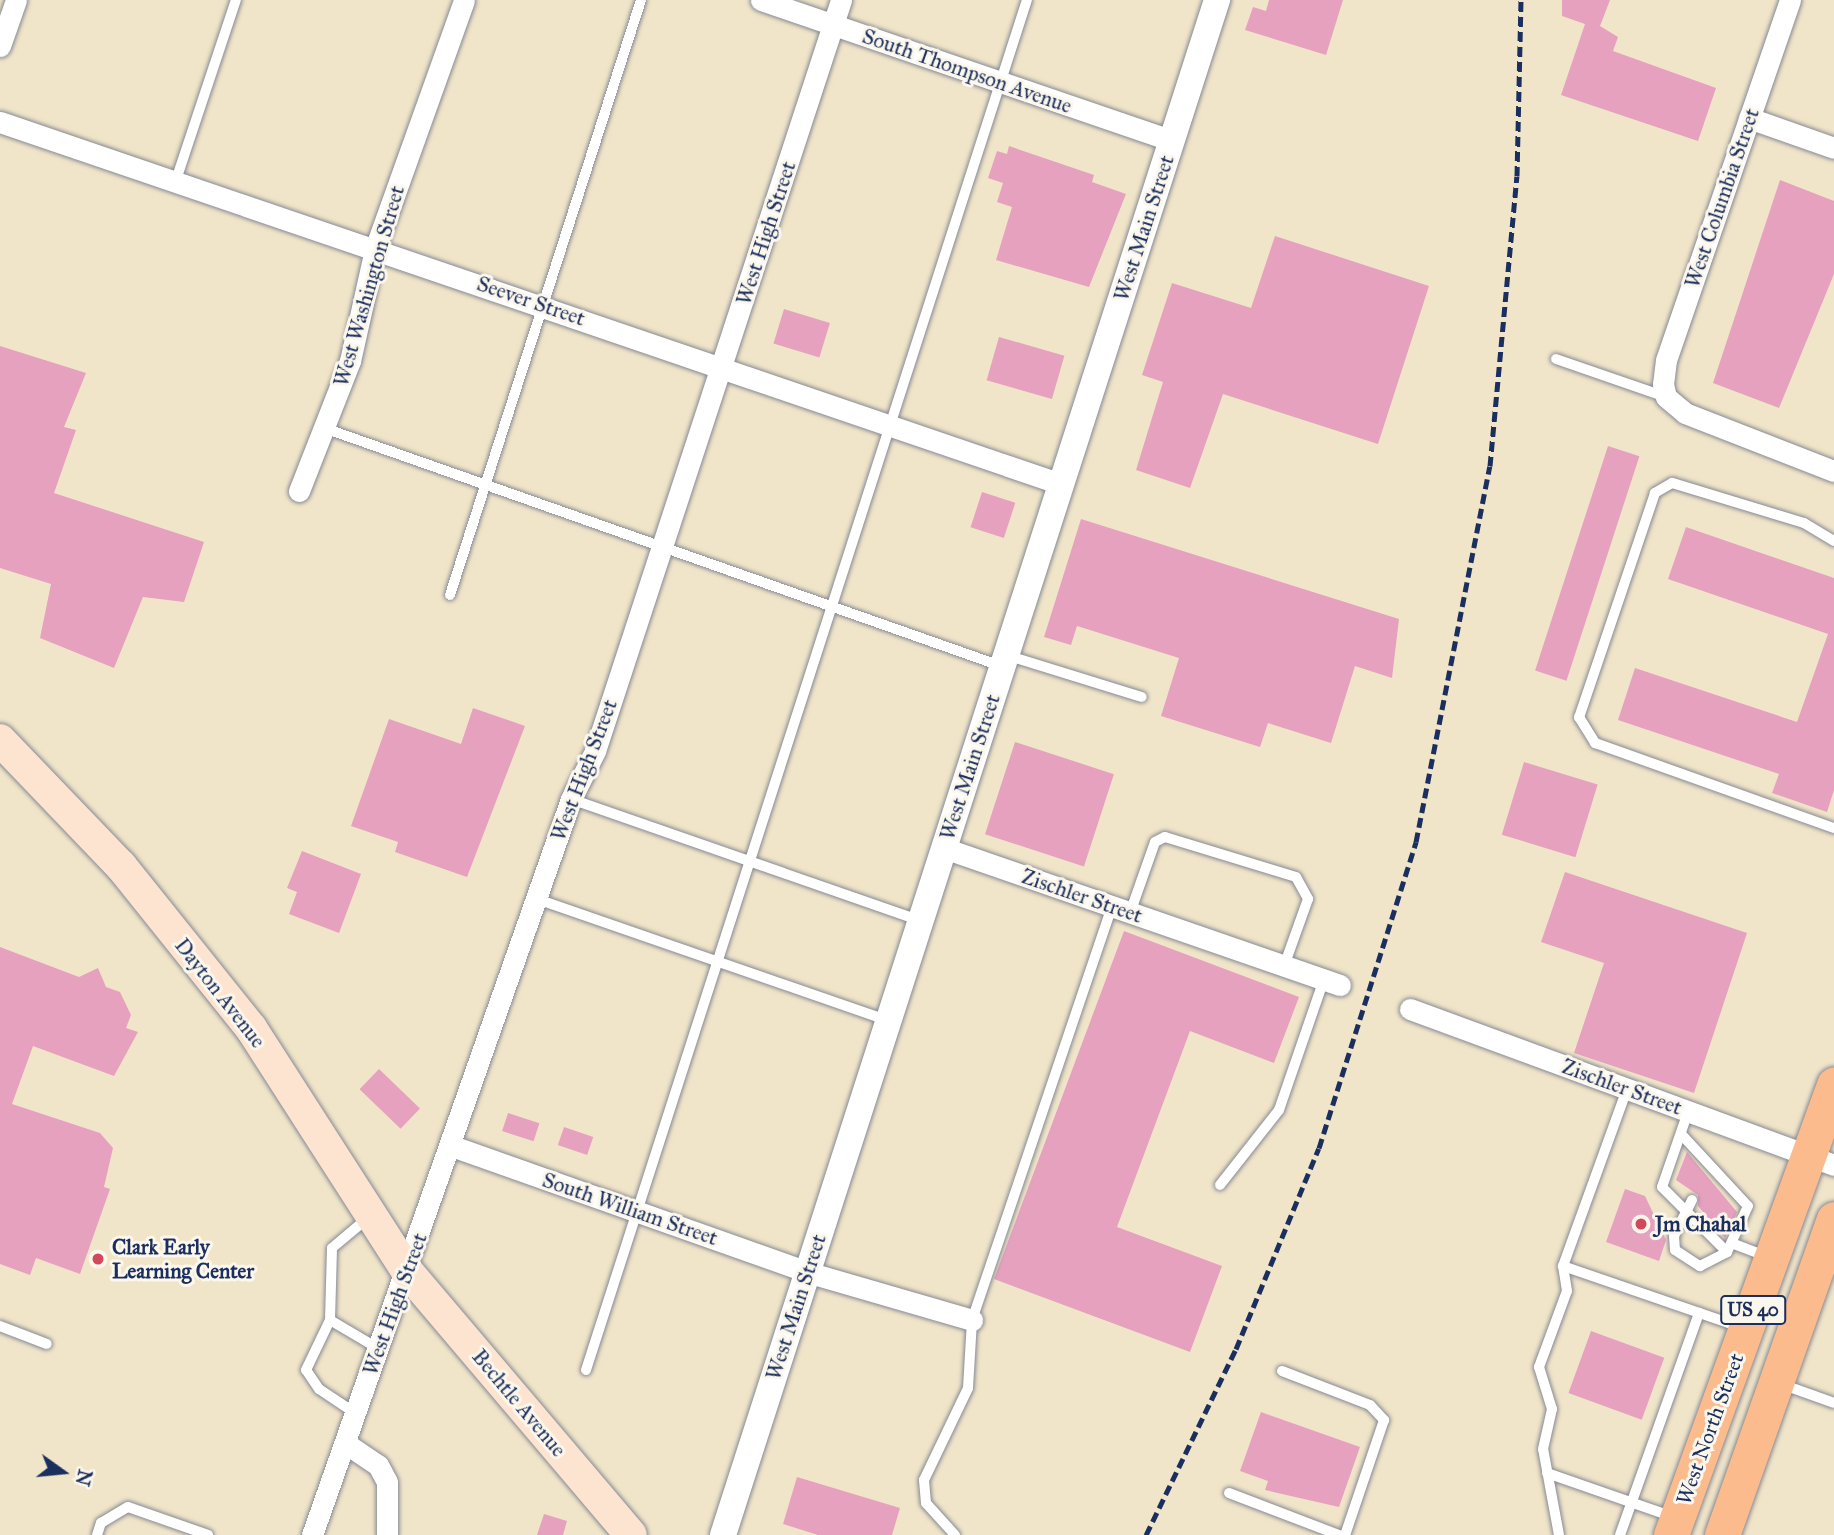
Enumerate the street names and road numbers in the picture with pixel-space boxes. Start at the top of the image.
street label: South Thompson Avenue [859,23,1075,119]
street label: West Columbia Street [1679,105,1765,291]
street label: West Main Street [1109,152,1179,304]
street label: West High Street [731,158,801,308]
street label: West Washington Street [328,183,410,389]
street label: Seever Street [474,271,588,331]
street label: West Main Street [935,691,1005,843]
street label: West High Street [545,696,623,844]
street label: Zischler Street [1018,864,1146,928]
street label: Dayton Avenue [169,933,271,1053]
street label: Zischler Street [1558,1054,1686,1120]
street label: South William Street [539,1167,721,1251]
street label: West High Street [358,1229,432,1379]
street label: West Main Street [761,1231,831,1383]
road number: US 40 [1720,1294,1786,1326]
street label: Bechtle Avenue [467,1344,571,1462]
street label: West North Street [1671,1350,1749,1508]

